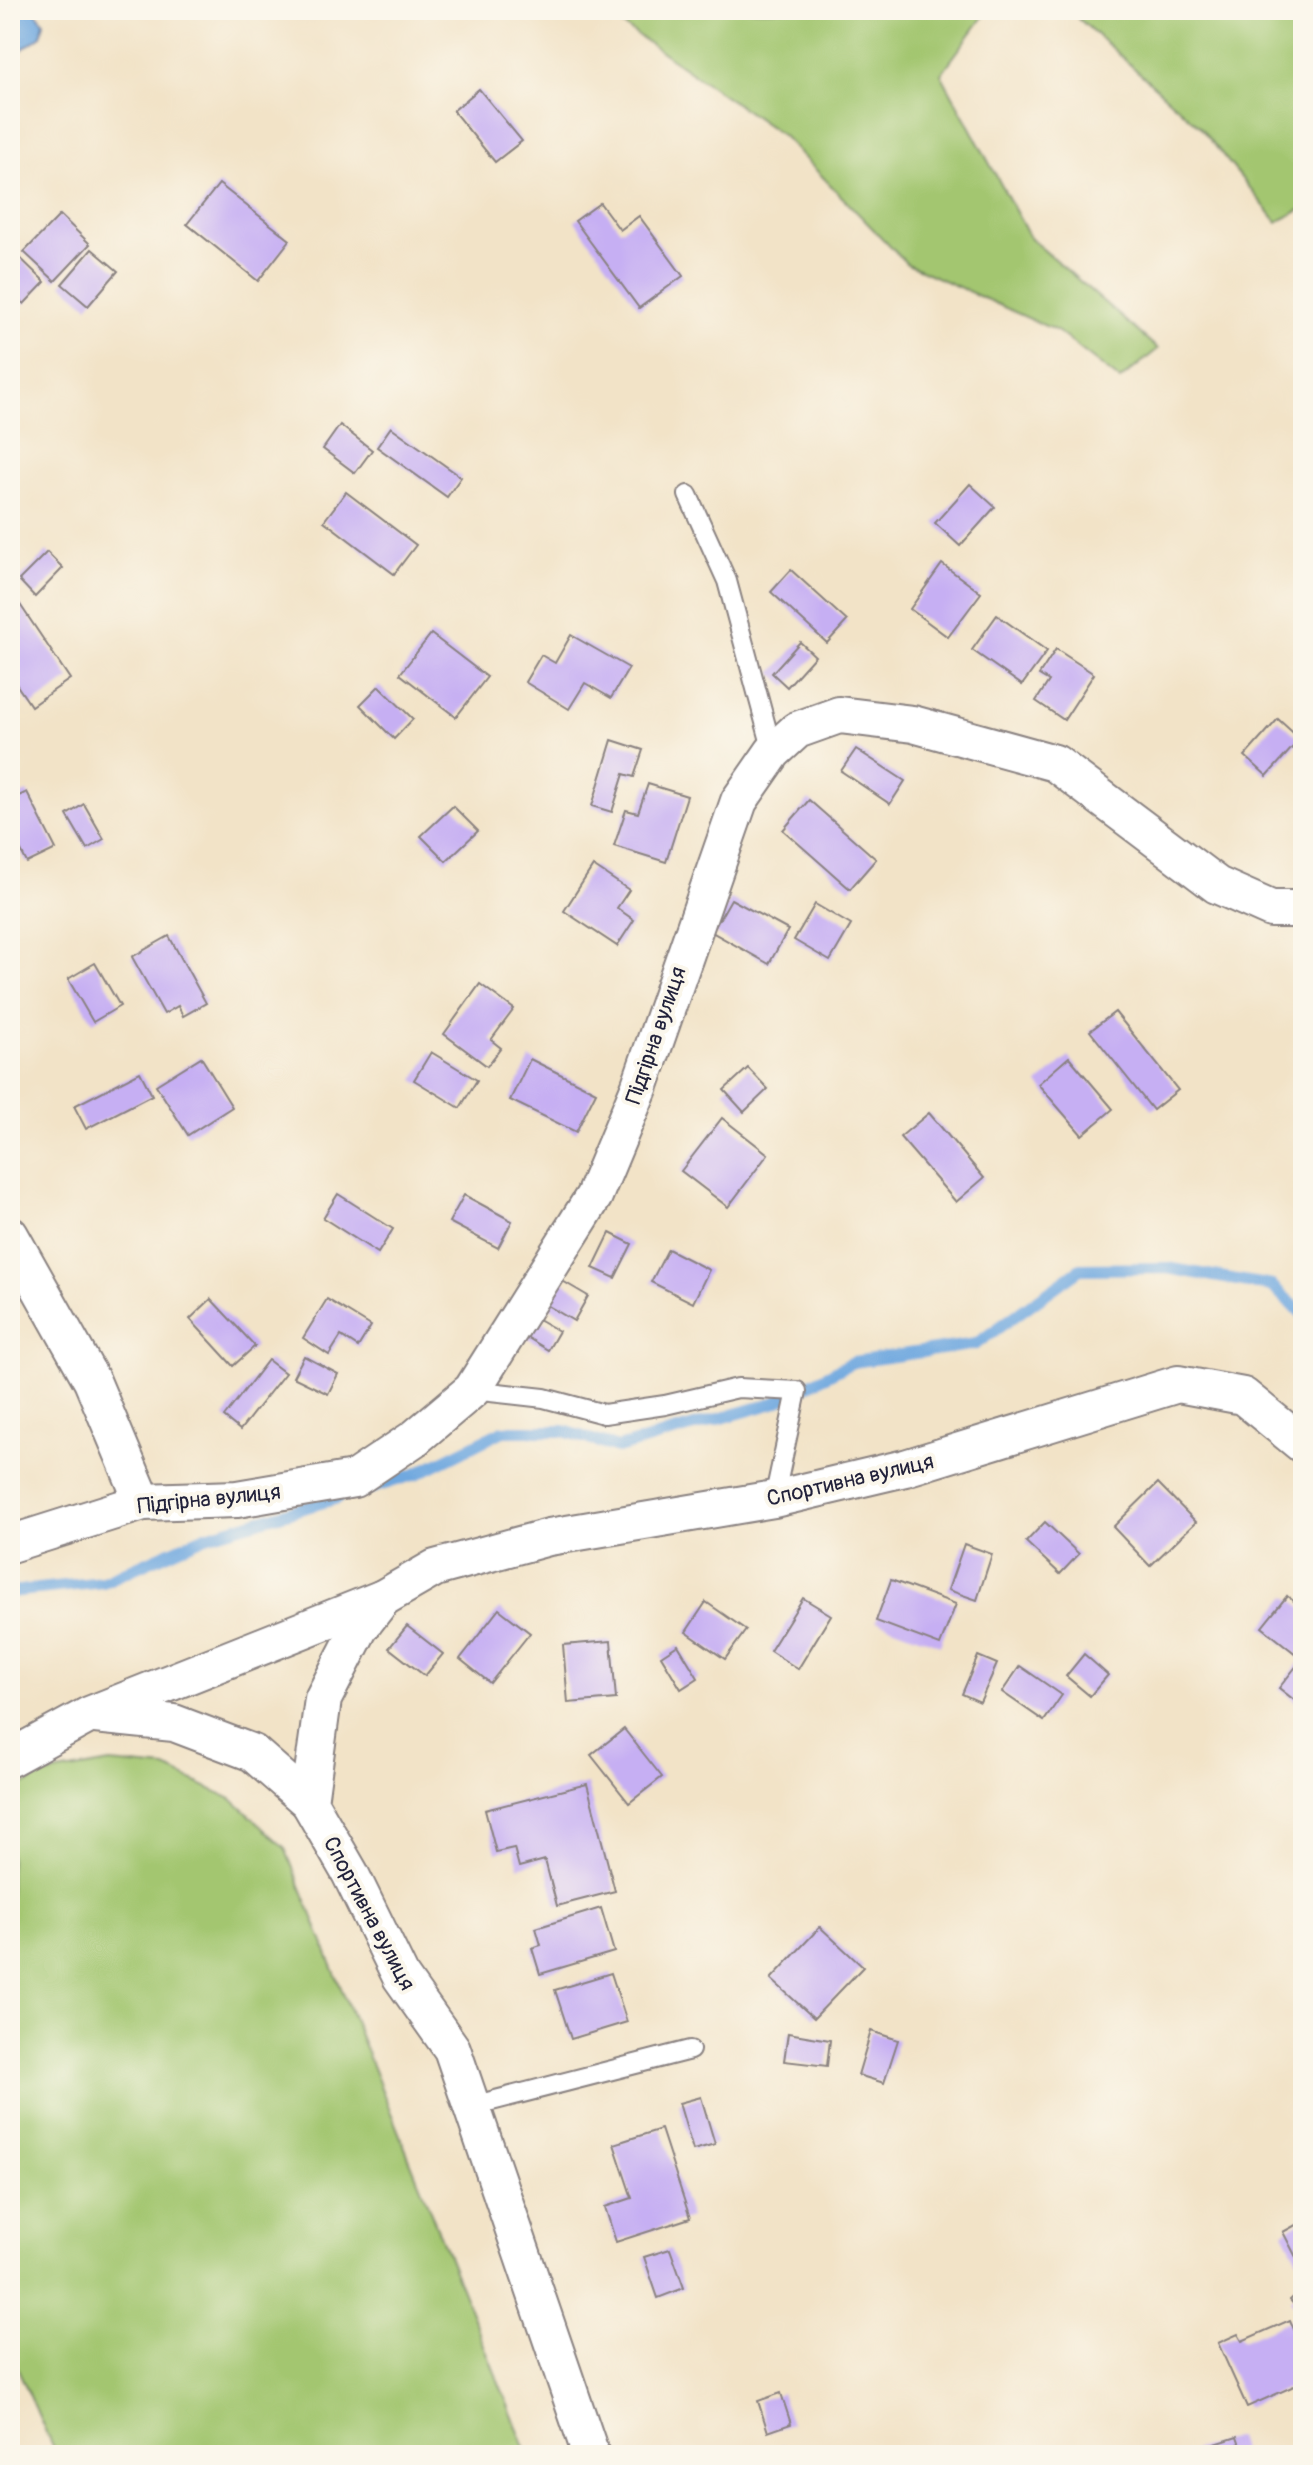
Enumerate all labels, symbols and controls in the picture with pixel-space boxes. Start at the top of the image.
street label: Підгірна вулиця [619,963,693,1108]
street label: Спортивна вулиця [764,1447,936,1513]
street label: Підгірна вулиця [136,1478,282,1520]
street label: Спортивна вулиця [317,1832,421,1995]

